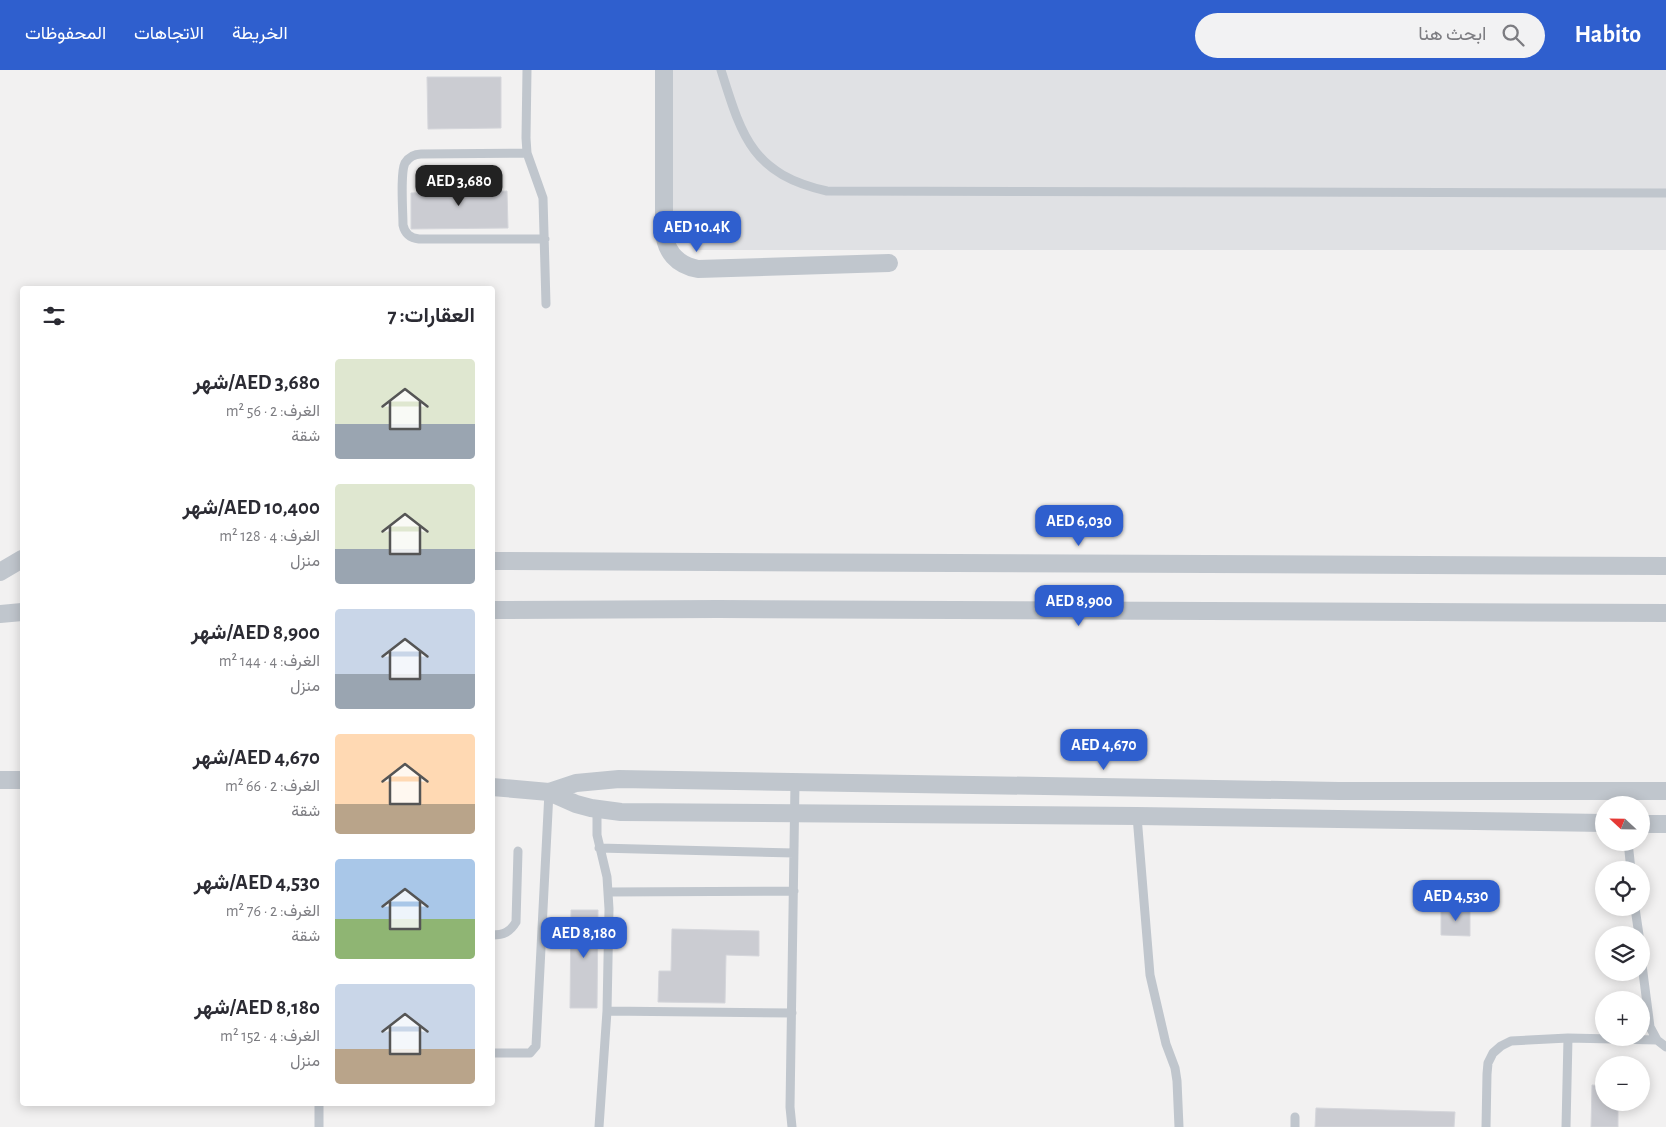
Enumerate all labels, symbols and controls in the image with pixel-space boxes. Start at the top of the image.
search box [1195,13,1545,58]
icon: search [1499,21,1527,49]
text: Habito [1575,23,1641,47]
text: المحفوظات [25,25,106,43]
text: الاتجاهات [134,25,204,43]
text: الخريطة [232,25,288,43]
text: ابحث هنا [1418,25,1487,44]
pin: AED 3,680 [402,164,516,207]
text: AED 3,680 [426,173,492,189]
pin: AED 10.4K [640,210,754,253]
text: AED 10.4K [664,219,730,235]
icon: filters [40,302,68,330]
text: العقارات: 7 [388,305,475,326]
text: AED 3,680/شهر [193,372,320,393]
icon: home [375,379,435,439]
text: الغرف: 2 · 56 m² [226,403,320,419]
text: شقة [291,428,320,444]
text: AED 10,400/شهر [183,497,320,518]
icon: home [375,504,435,564]
pin: AED 6,030 [1022,504,1136,547]
text: AED 6,030 [1046,513,1112,529]
text: الغرف: 4 · 128 m² [219,528,320,544]
text: منزل [290,553,320,569]
pin: AED 8,900 [1022,584,1136,627]
text: AED 8,900 [1046,593,1112,609]
text: AED 8,900/شهر [191,622,320,643]
icon: home [375,629,435,689]
text: الغرف: 4 · 144 m² [219,653,320,669]
text: منزل [290,678,320,694]
pin: AED 4,670 [1047,728,1161,771]
text: AED 4,670 [1071,737,1137,753]
text: AED 4,670/شهر [193,747,320,768]
icon: home [375,754,435,814]
text: الغرف: 2 · 66 m² [225,778,320,794]
north arrow [1595,796,1650,851]
map controls [1595,796,1650,1111]
text: شقة [291,803,320,819]
button: locate [1595,861,1650,916]
text: AED 4,530/شهر [194,872,320,893]
icon: home [375,879,435,939]
pin: AED 4,530 [1399,880,1513,922]
text: AED 4,530 [1424,888,1488,904]
text: الغرف: 2 · 76 m² [226,903,320,919]
pin: AED 8,180 [527,916,641,959]
text: AED 8,180 [552,925,616,941]
button: layers [1595,926,1650,981]
text: شقة [291,928,320,944]
button: + [1595,991,1650,1046]
text: AED 8,180/شهر [194,997,320,1018]
icon: home [375,1004,435,1064]
text: الغرف: 4 · 152 m² [220,1028,320,1044]
text: منزل [290,1053,320,1069]
button: − [1595,1056,1650,1111]

